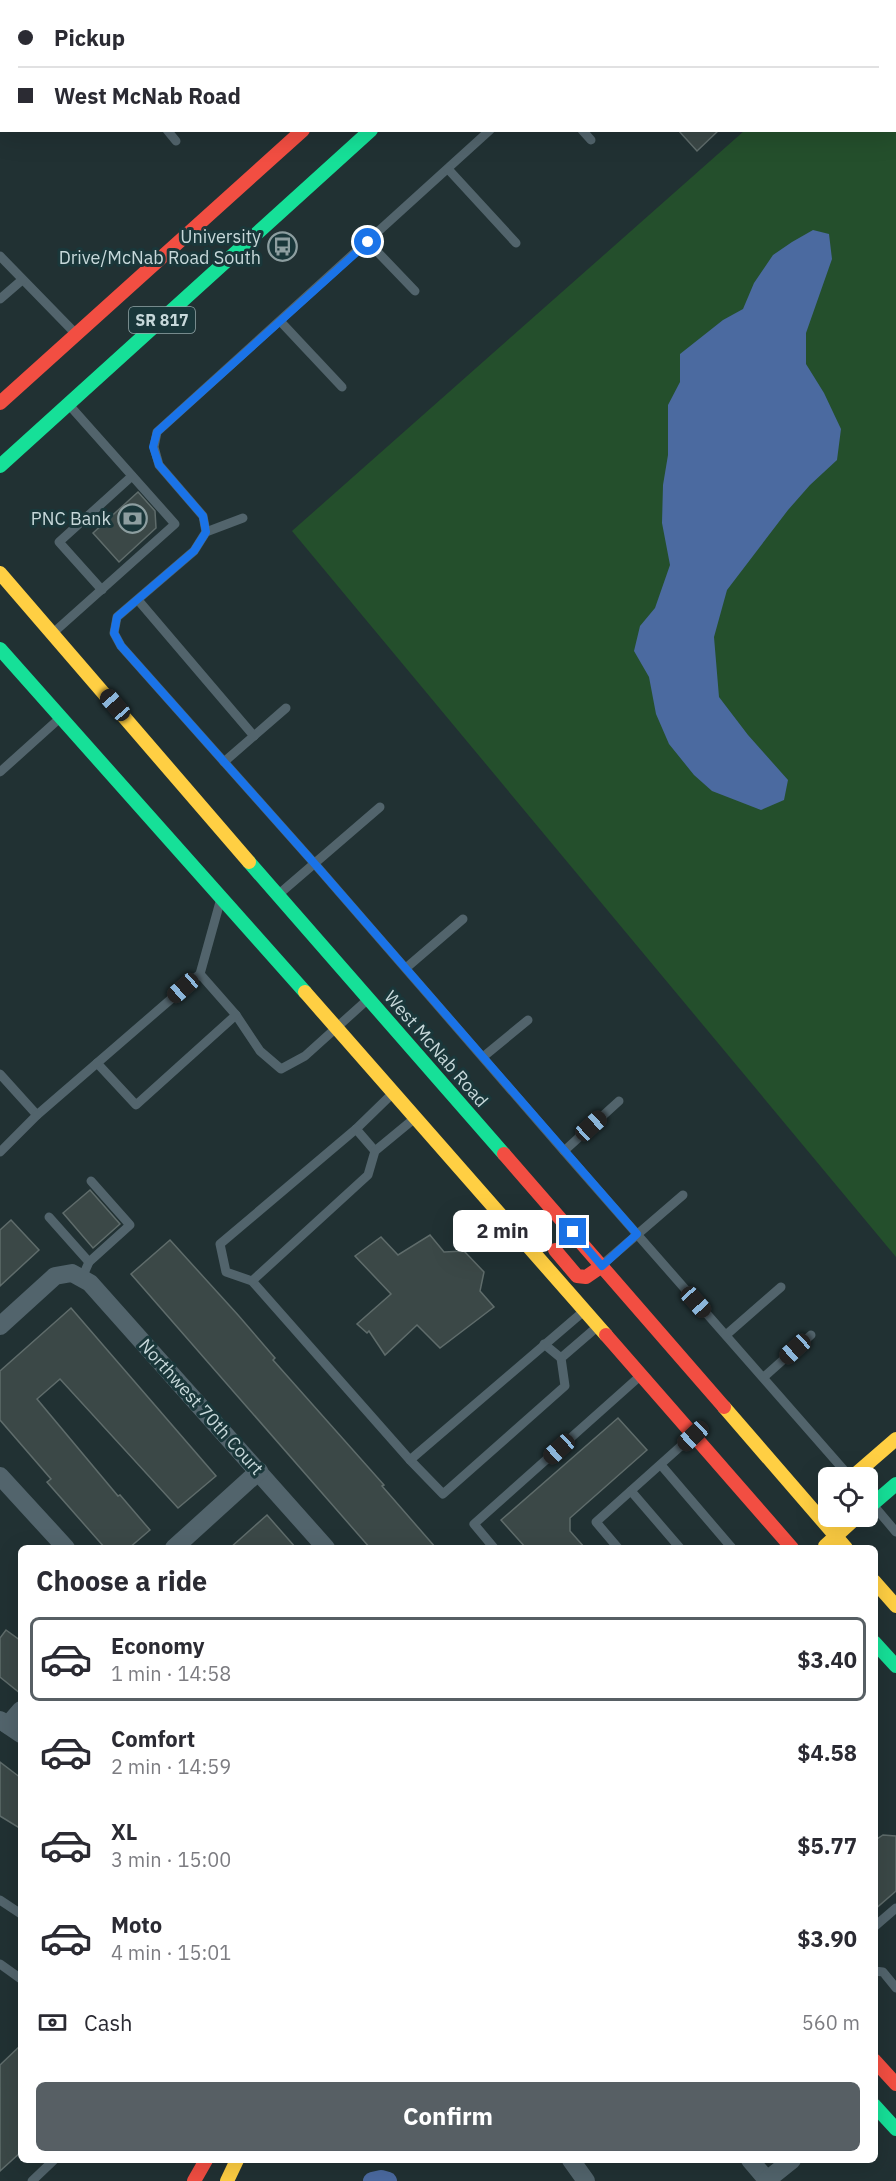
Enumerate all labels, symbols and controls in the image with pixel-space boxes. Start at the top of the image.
text: Pickup [54,23,125,52]
text: West McNab Road [54,81,241,110]
place label: University Drive/McNab Road South [59,225,261,269]
route start [354,228,381,255]
bus stop icon: University Drive/McNab Road South [266,231,298,263]
road number: SR 817 [129,307,195,333]
bank icon: PNC Bank [116,503,148,535]
place label: PNC Bank [31,507,112,530]
car [96,686,134,724]
car [164,969,202,1007]
street label: West McNab Road [379,986,493,1112]
car [572,1107,610,1145]
callout: 2 min [453,1211,552,1253]
text: 2 min [476,1217,529,1244]
route end [559,1218,586,1245]
car [677,1283,715,1321]
car [776,1330,814,1368]
street label: Northwest 70th Court [134,1334,269,1480]
car [674,1417,712,1455]
car [540,1430,578,1468]
map controls [818,1467,878,1527]
button: locate [818,1467,878,1527]
text: Choose a ride [36,1563,207,1598]
text: Economy [111,1631,205,1660]
icon: car [39,1632,93,1686]
text: $3.40 [797,1645,857,1674]
text: 1 min · 14:58 [111,1660,231,1687]
text: Comfort [111,1724,195,1753]
icon: car [39,1725,93,1779]
text: $4.58 [797,1738,857,1767]
text: 2 min · 14:59 [111,1753,231,1780]
text: XL [111,1817,137,1846]
icon: car [39,1818,93,1872]
text: $5.77 [797,1831,857,1860]
text: 3 min · 15:00 [111,1846,231,1873]
text: Moto [111,1910,162,1939]
icon: car [39,1911,93,1965]
text: $3.90 [797,1924,857,1953]
text: 4 min · 15:01 [111,1939,231,1966]
icon: cash [36,2006,69,2039]
text: Cash [84,2008,133,2037]
text: 560 m [802,2009,860,2036]
button: Confirm [36,2082,860,2151]

